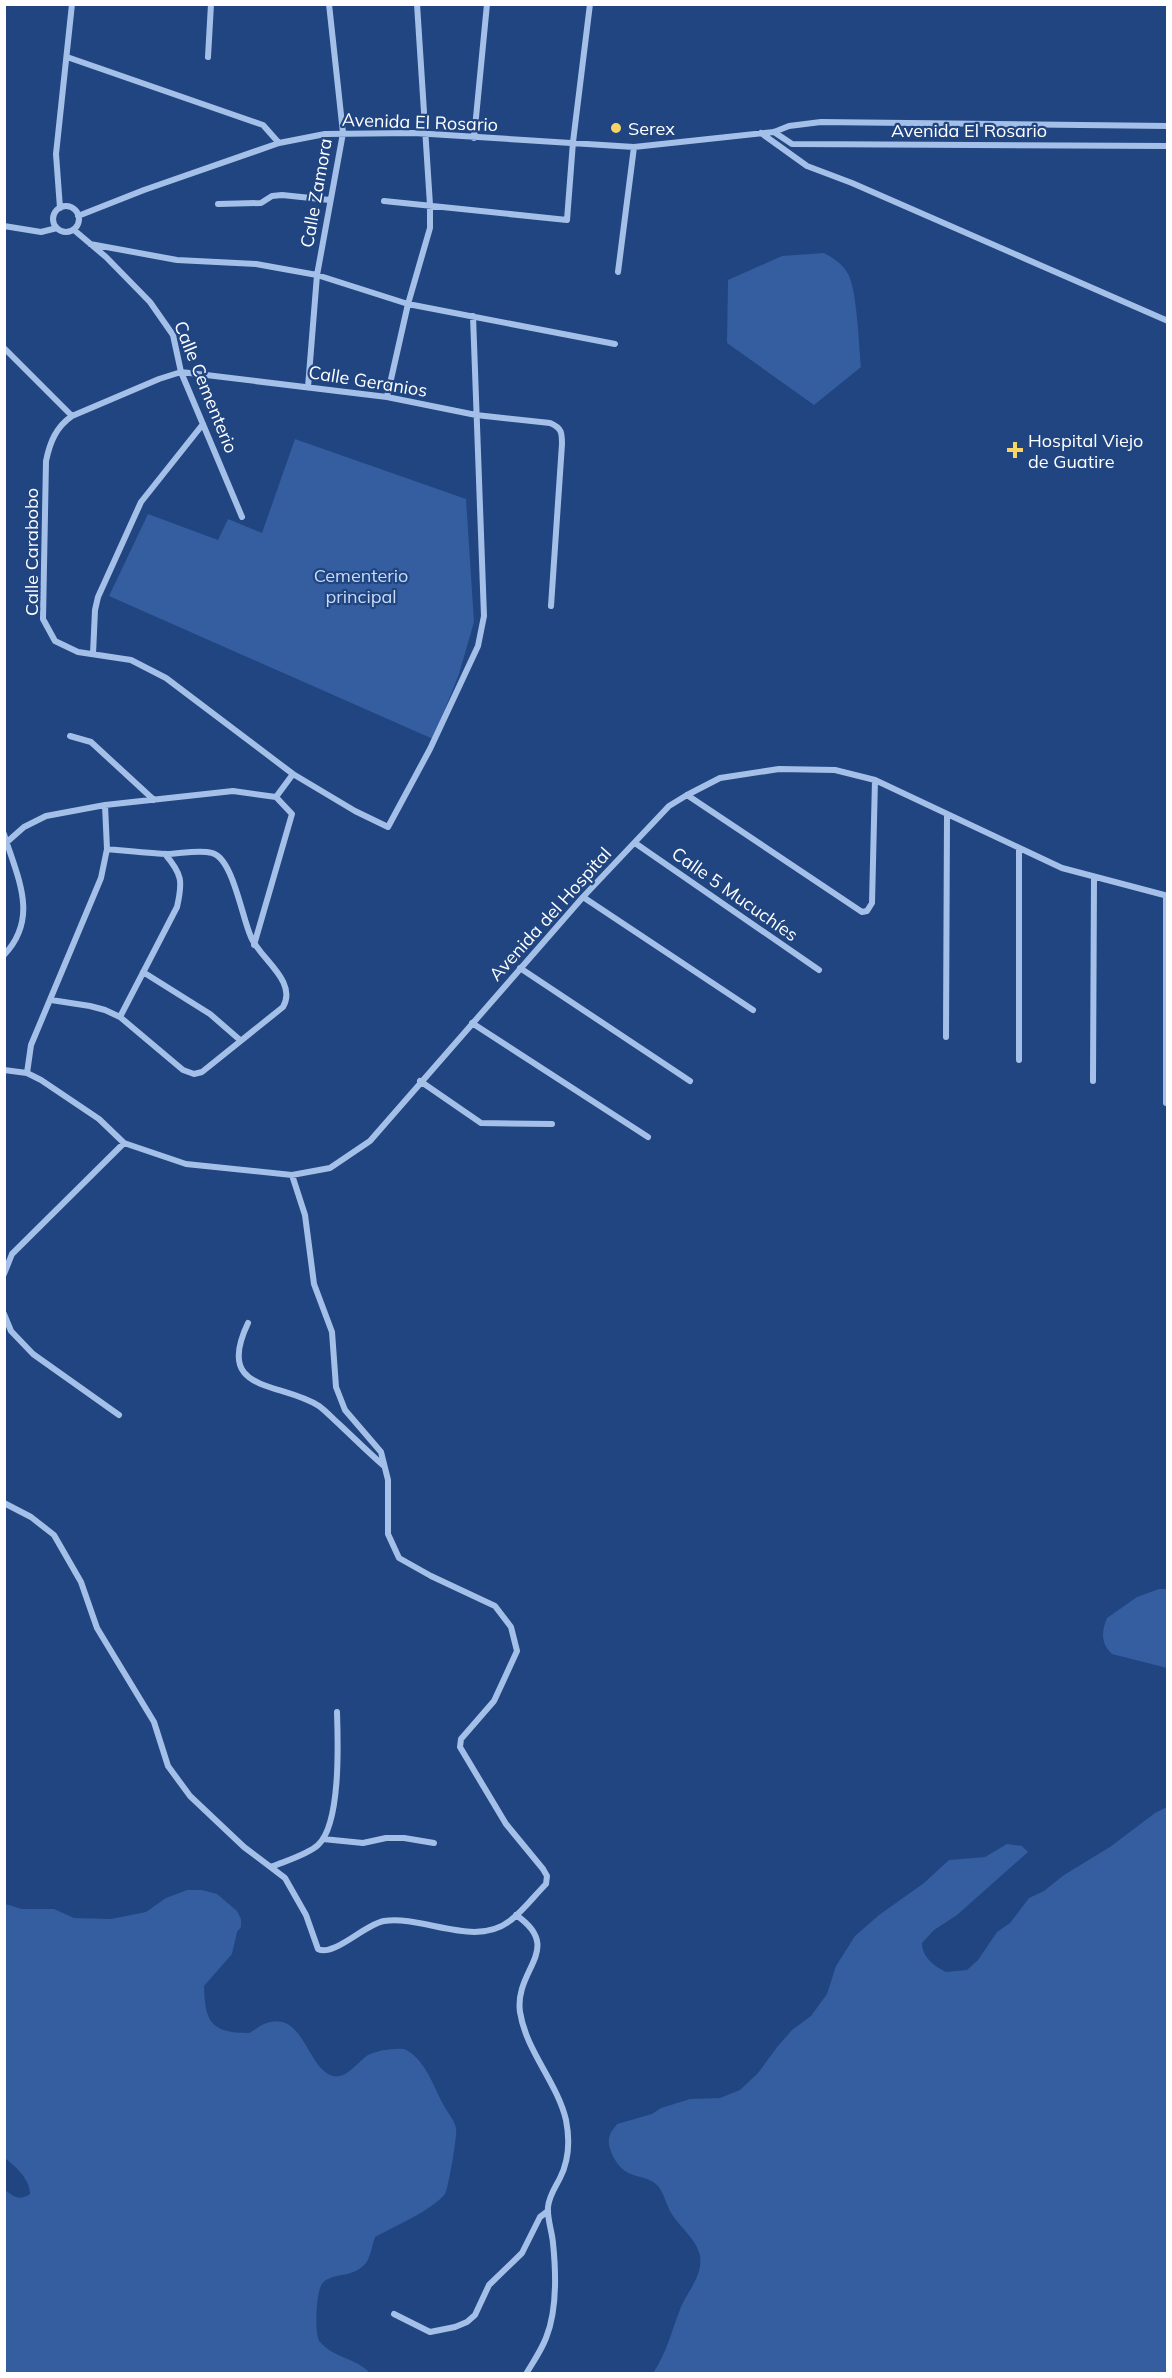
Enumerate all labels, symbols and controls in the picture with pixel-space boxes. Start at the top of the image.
street label: Avenida El Rosario [342,108,498,136]
place label: Serex [628,117,675,140]
street label: Avenida El Rosario [891,119,1047,142]
marker: Serex [609,121,623,135]
street label: Calle Zamora [295,137,337,249]
street label: Calle Cementerio [169,318,243,456]
street label: Calle Geranios [307,360,429,402]
place label: Hospital Viejo de Guatire [1028,429,1143,473]
marker: Hospital Viejo de Guatire [1006,441,1024,459]
street label: Calle Carabobo [20,488,43,616]
park label: Cementerio principal [314,564,408,608]
street label: Avenida del Hospital [484,842,616,986]
street label: Calle 5 Mucuchíes [667,842,803,946]

